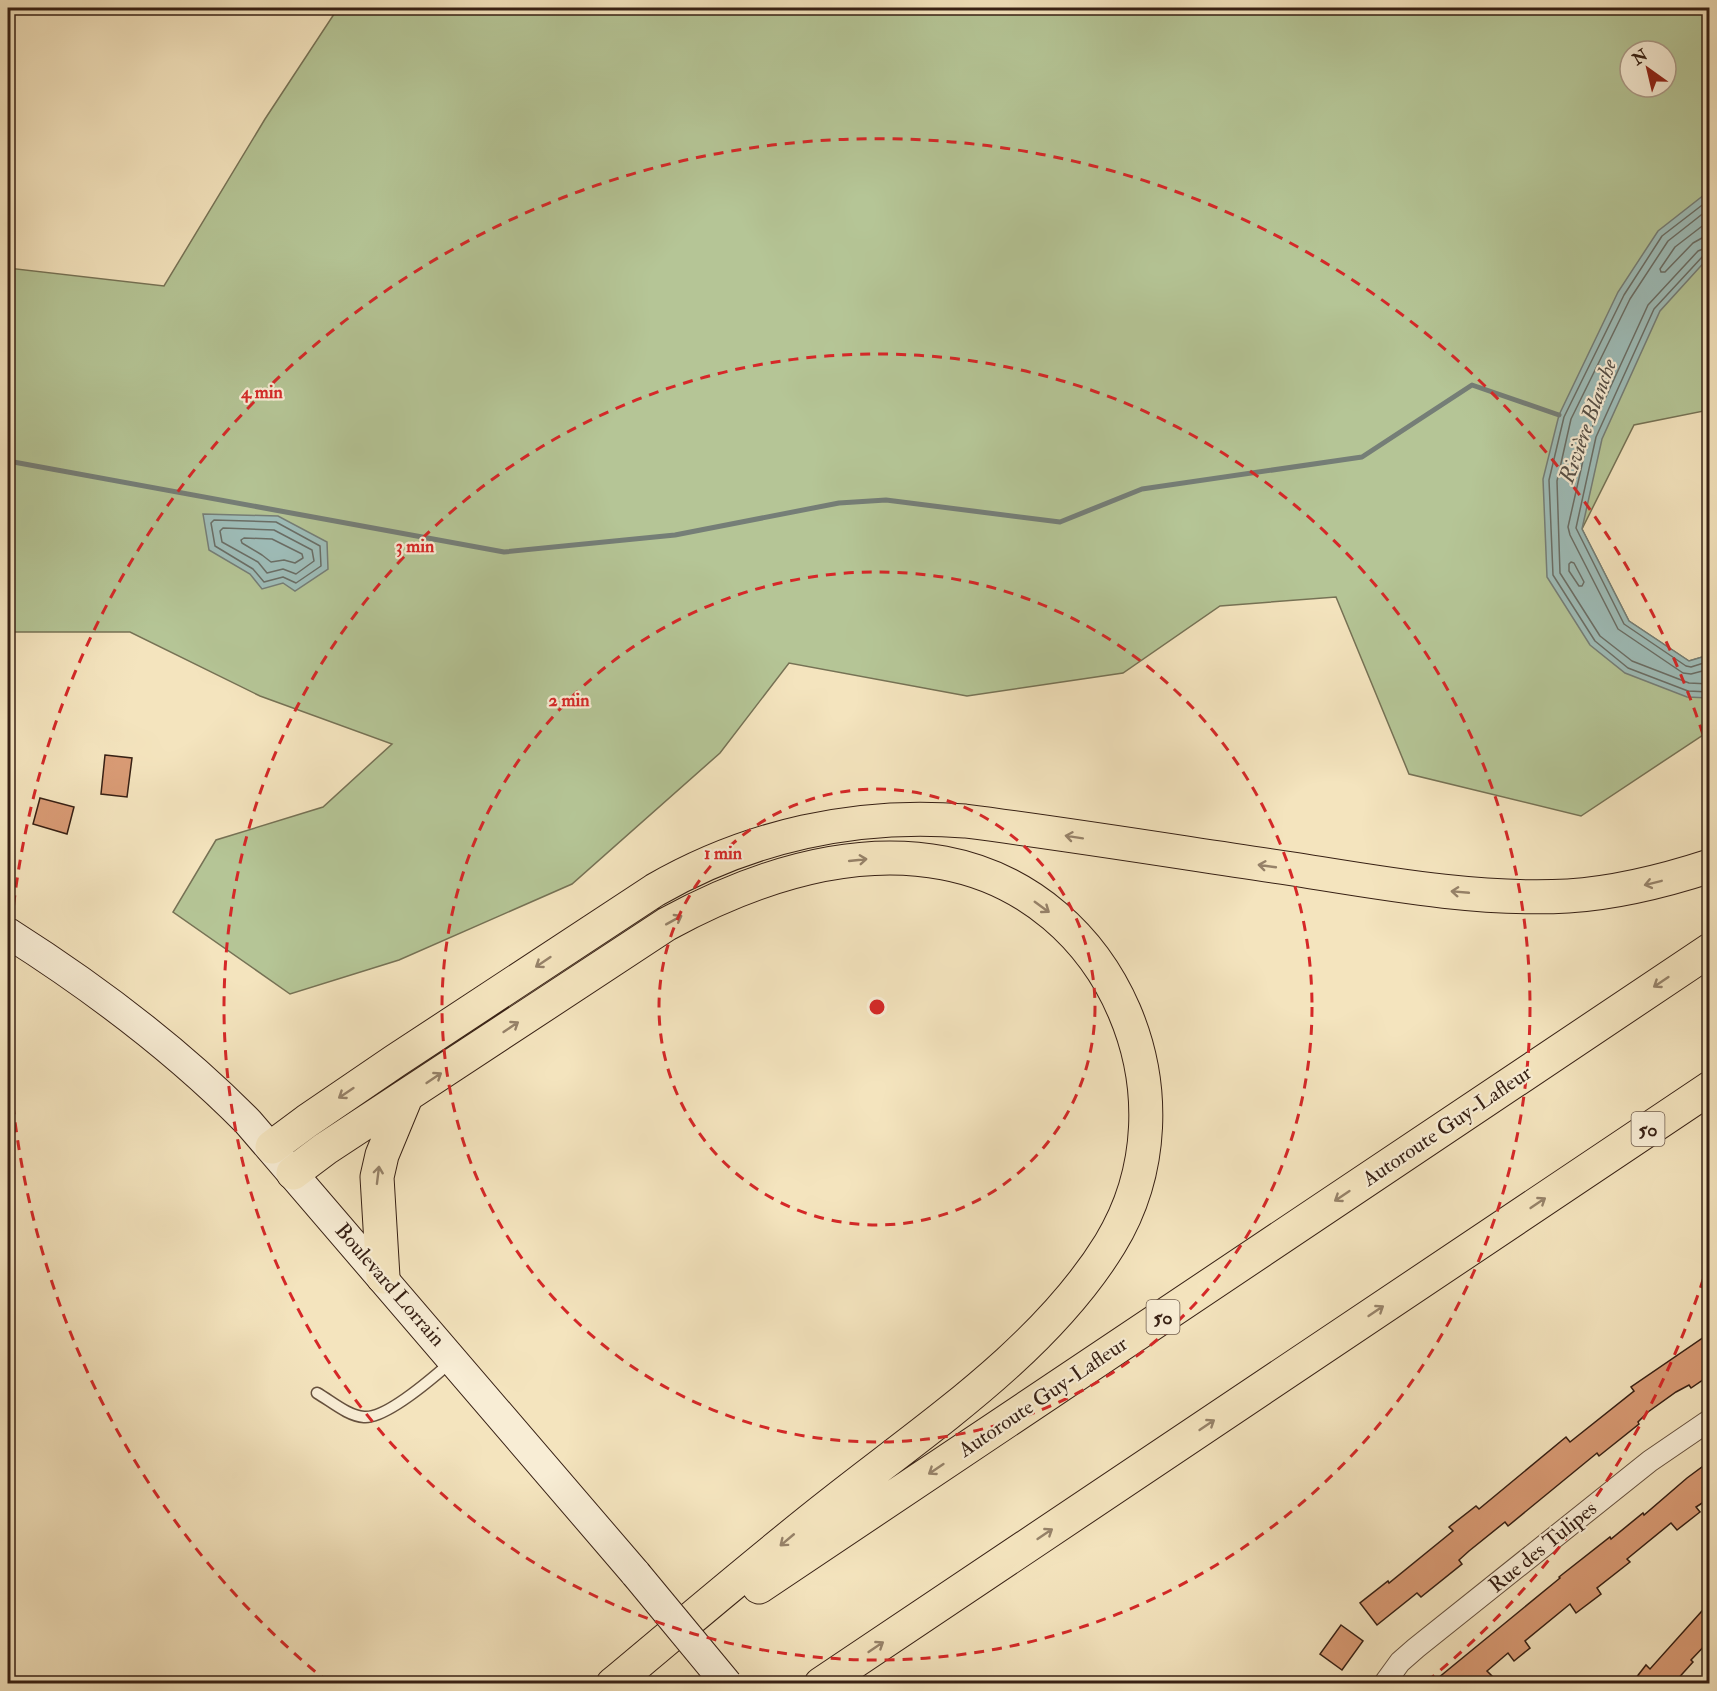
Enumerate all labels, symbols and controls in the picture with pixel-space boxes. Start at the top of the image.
north arrow [1618,39,1678,99]
text: N [1628,45,1652,70]
water label: Rivière Blanche [1552,354,1624,488]
text: 4 min [240,381,283,404]
text: 3 min [396,535,435,558]
text: 2 min [549,689,590,712]
one-way arrow [1064,831,1084,842]
text: 1 min [704,842,743,865]
one-way arrow [848,854,868,865]
one-way arrow [1257,860,1277,871]
one-way arrow [1644,877,1663,889]
one-way arrow [1450,886,1470,897]
one-way arrow [1034,901,1050,913]
one-way arrow [665,914,682,926]
one-way arrow [535,957,552,969]
one-way arrow [1653,976,1670,988]
centre of rings [867,997,887,1017]
one-way arrow [502,1021,519,1033]
street label: Autoroute Guy-Lafleur [1356,1059,1537,1193]
one-way arrow [425,1072,442,1084]
one-way arrow [338,1087,355,1100]
road number: 50 [1632,1112,1664,1146]
one-way arrow [373,1165,384,1185]
one-way arrow [1334,1190,1351,1202]
one-way arrow [1530,1197,1546,1209]
street label: Boulevard Lorrain [329,1218,451,1352]
road number: 50 [1146,1300,1180,1334]
one-way arrow [1368,1305,1384,1317]
street label: Autoroute Guy-Lafleur [952,1330,1133,1464]
one-way arrow [1198,1419,1214,1431]
one-way arrow [928,1463,945,1475]
street label: Rue des Tulipes [1483,1495,1603,1599]
one-way arrow [1036,1528,1052,1540]
one-way arrow [780,1533,795,1547]
one-way arrow [868,1640,885,1653]

